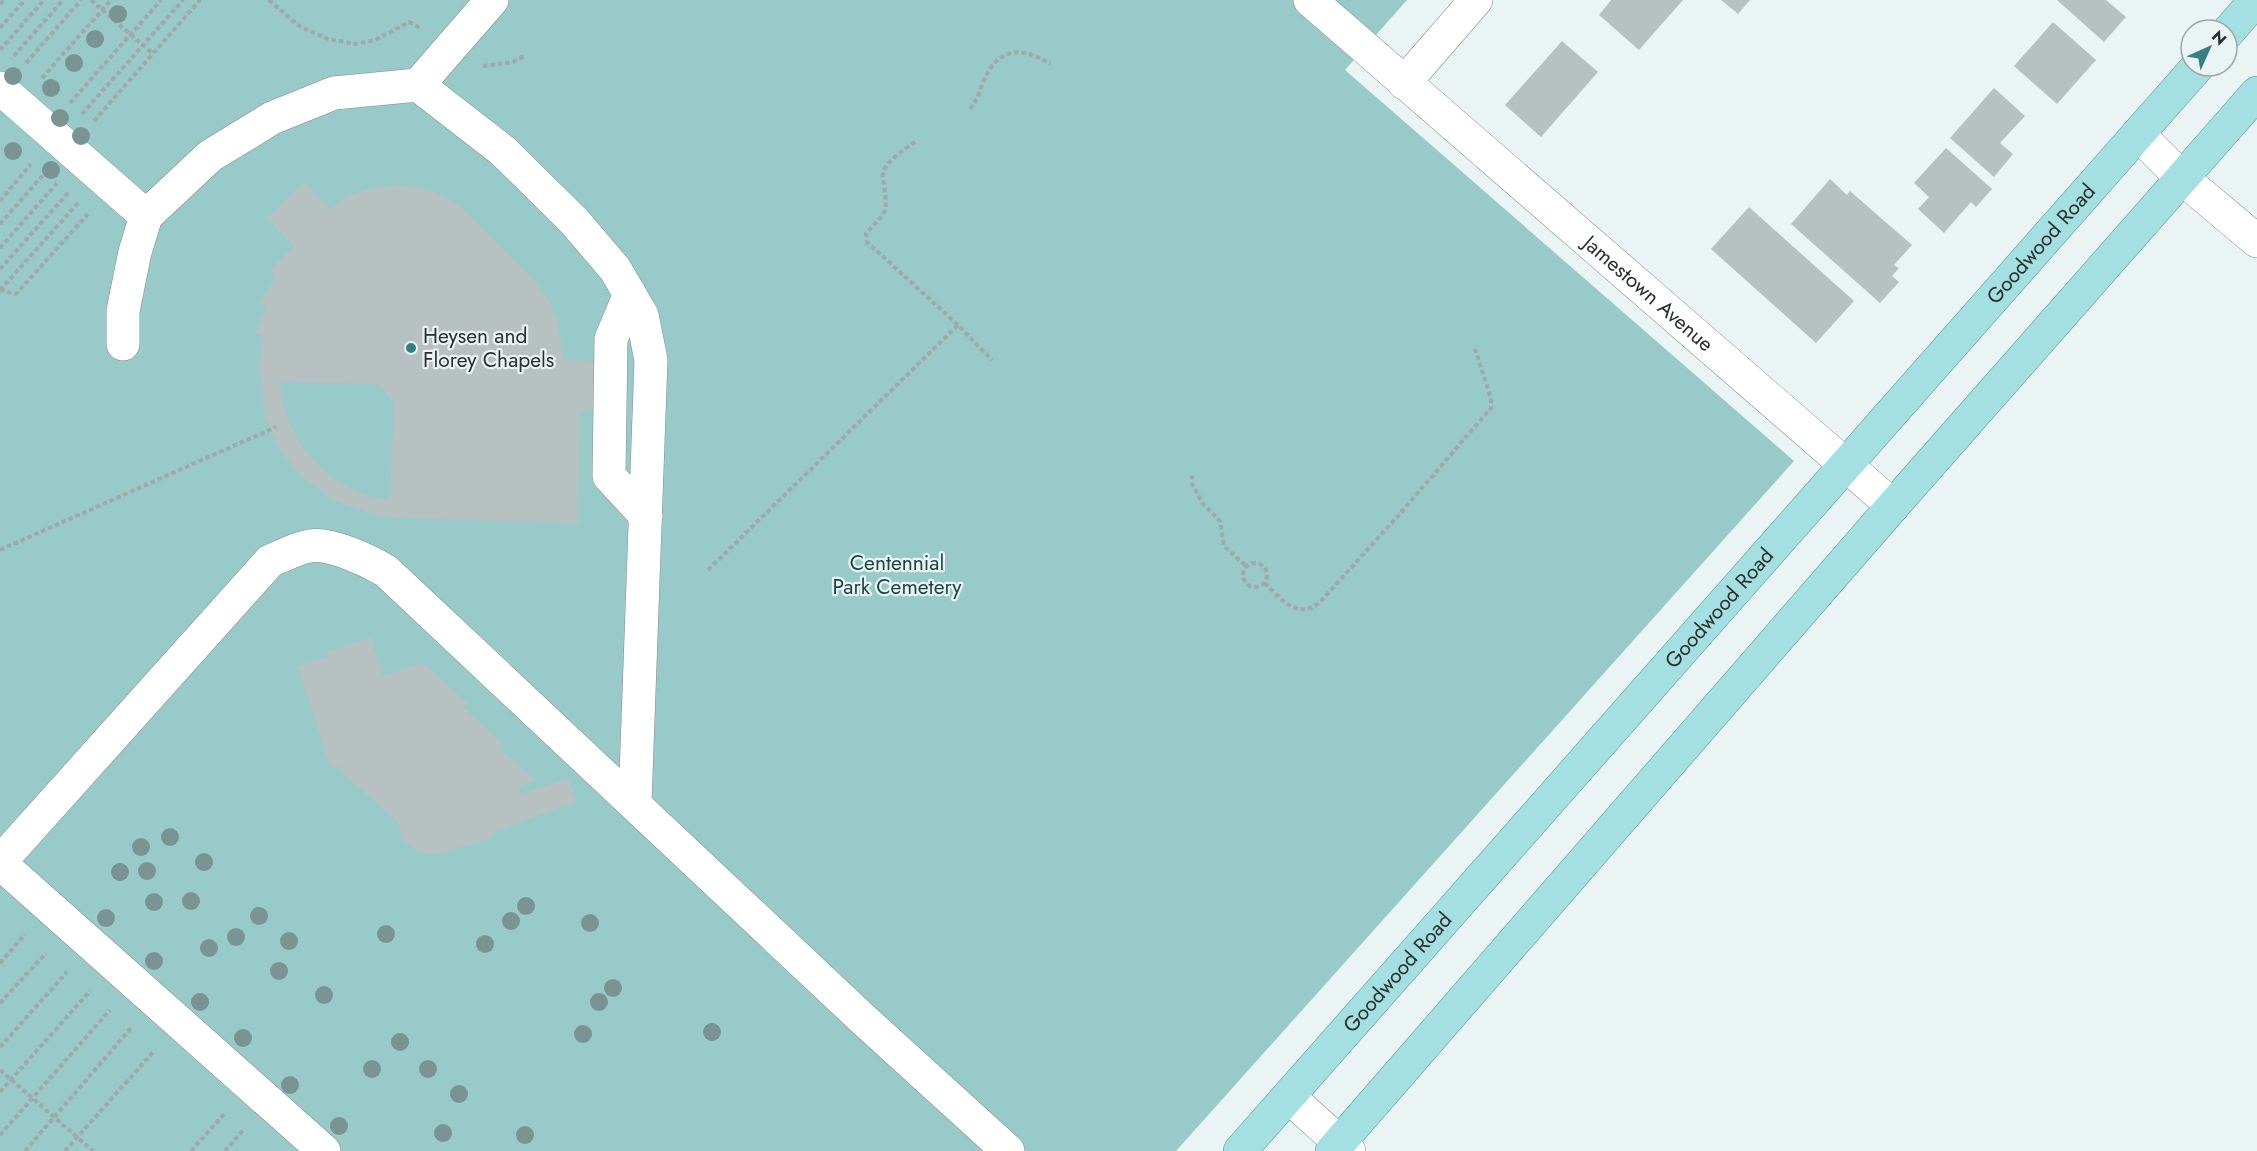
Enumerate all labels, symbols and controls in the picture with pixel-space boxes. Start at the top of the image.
north arrow [2179,18,2239,78]
text: N [2207,25,2232,50]
street label: Goodwood Road [1979,177,2102,311]
street label: Jamestown Avenue [1574,227,1720,359]
place label: Heysen and Florey Chapels [423,321,554,375]
marker: Heysen and Florey Chapels [404,341,418,355]
street label: Goodwood Road [1658,541,1781,675]
park label: Centennial Park Cemetery [832,548,962,602]
street label: Goodwood Road [1336,906,1459,1039]

